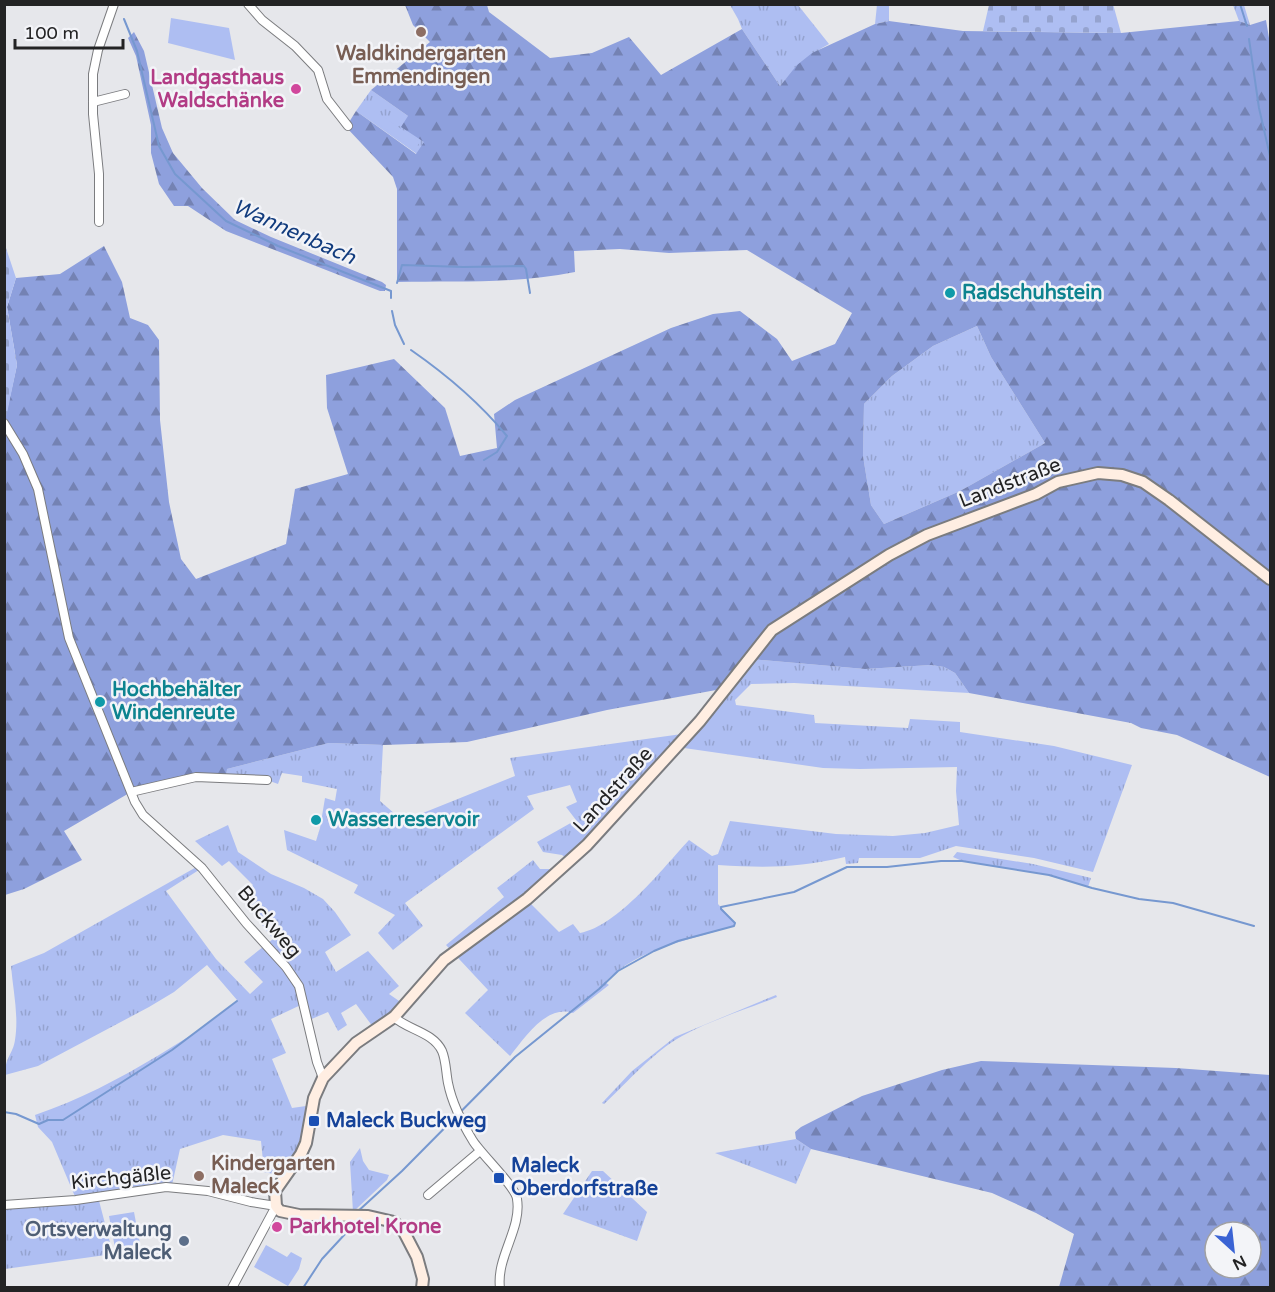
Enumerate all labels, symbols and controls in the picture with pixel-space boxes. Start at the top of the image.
scale bar [15,12,123,50]
text: 100 m [24,22,79,44]
marker: Waldkindergarten Emmendingen [414,25,428,39]
place label: Waldkindergarten Emmendingen [336,42,506,89]
place label: Landgasthaus Waldschänke [150,66,284,113]
marker: Landgasthaus Waldschänke [289,82,303,96]
water label: Wannenbach [229,194,360,271]
place label: Radschuhstein [962,281,1102,305]
marker: Radschuhstein [943,286,957,300]
street label: Landstraße [956,453,1064,513]
place label: Hochbehälter Windenreute [112,678,241,725]
marker: Hochbehälter Windenreute [93,695,107,709]
street label: Landstraße [568,742,658,838]
place label: Wasserreservoir [328,808,480,832]
marker: Wasserreservoir [309,813,323,827]
street label: Buckweg [232,881,306,963]
place label: Maleck Buckweg [326,1109,487,1133]
marker: Maleck Buckweg [307,1114,321,1128]
place label: Kindergarten Maleck [211,1152,335,1199]
place label: Maleck Oberdorfstraße [511,1154,658,1201]
street label: Kirchgäßle [70,1161,172,1195]
marker: Kindergarten Maleck [192,1169,206,1183]
marker: Maleck Oberdorfstraße [492,1171,506,1185]
place label: Parkhotel Krone [289,1215,441,1239]
place label: Ortsverwaltung Maleck [25,1218,172,1265]
marker: Parkhotel Krone [270,1220,284,1234]
north arrow [1203,1220,1263,1280]
marker: Ortsverwaltung Maleck [177,1234,191,1248]
text: N [1229,1251,1250,1274]

